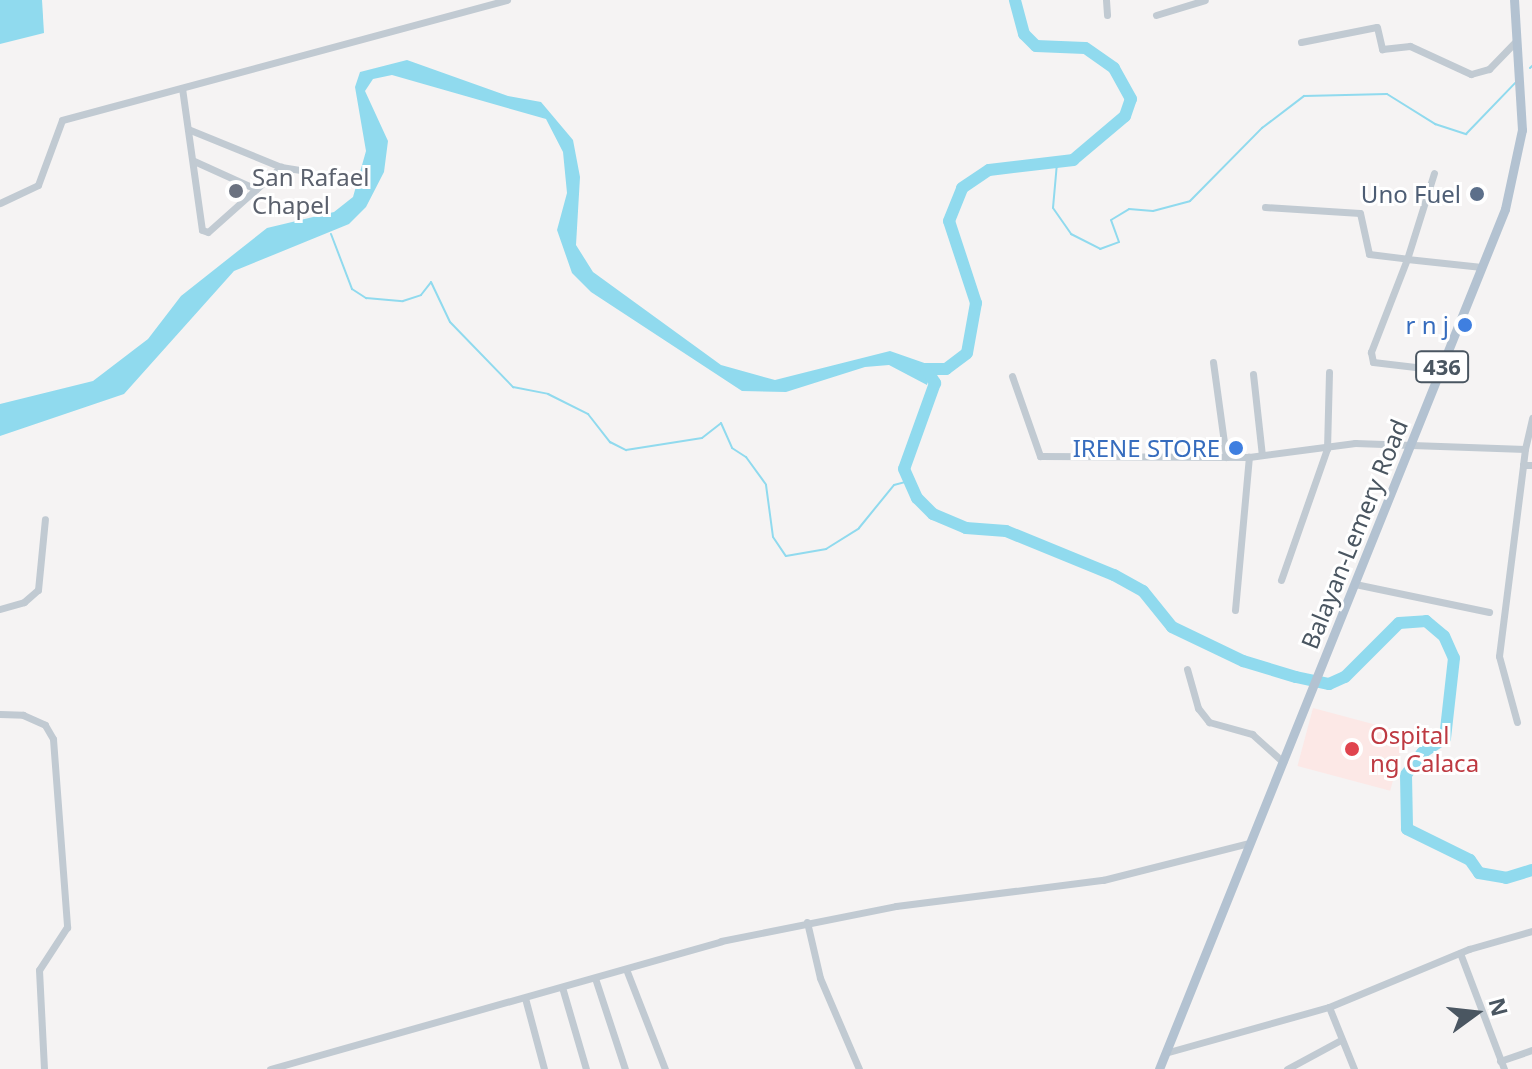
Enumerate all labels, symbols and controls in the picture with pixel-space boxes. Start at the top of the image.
place label: San Rafael Chapel [252,163,370,219]
place label: Uno Fuel [1361,180,1461,208]
marker: San Rafael Chapel [227,182,245,200]
marker: Uno Fuel [1468,185,1486,203]
place label: r n j [1406,311,1449,339]
marker: r n j [1456,316,1474,334]
road number: 436 [1414,349,1470,385]
street label: Balayan-Lemery Road [1295,415,1413,653]
place label: IRENE STORE [1073,434,1220,462]
marker: IRENE STORE [1227,439,1245,457]
place label: Ospital ng Calaca [1370,721,1479,777]
marker: Ospital ng Calaca [1341,738,1363,760]
north arrow [1436,973,1516,1053]
text: N [1482,994,1516,1019]

